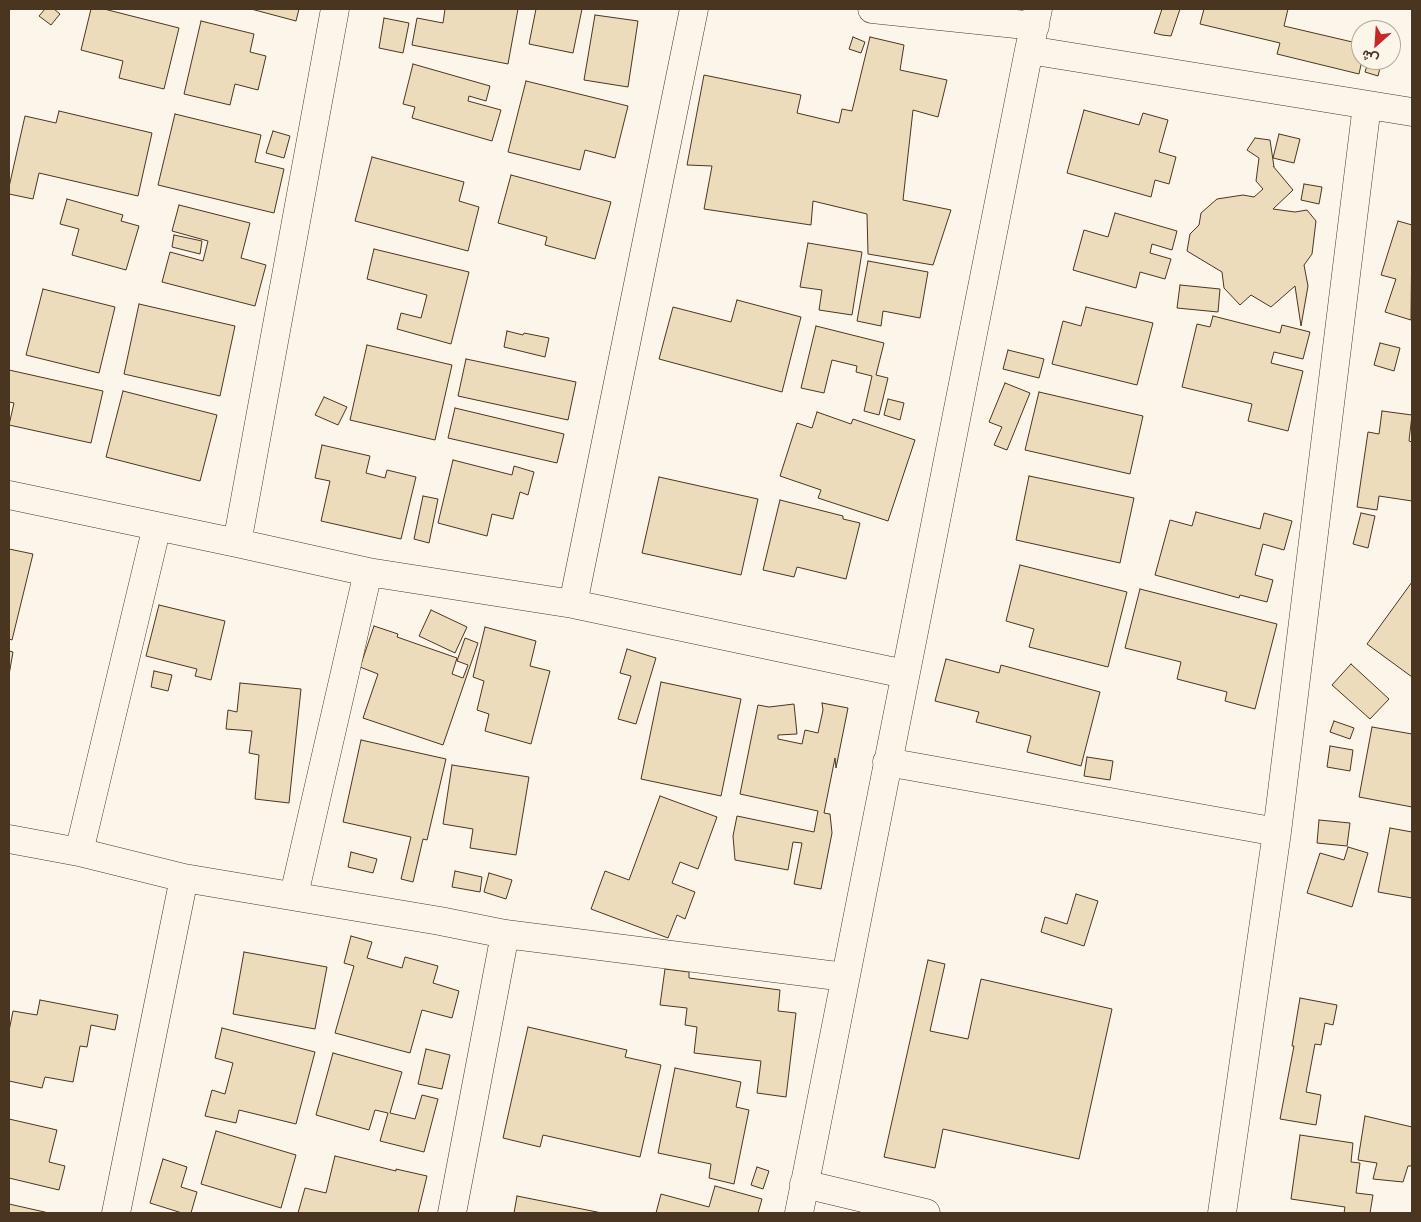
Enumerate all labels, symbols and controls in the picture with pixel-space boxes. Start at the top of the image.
north arrow [1351,20,1401,70]
text: ش [1359,47,1381,68]

